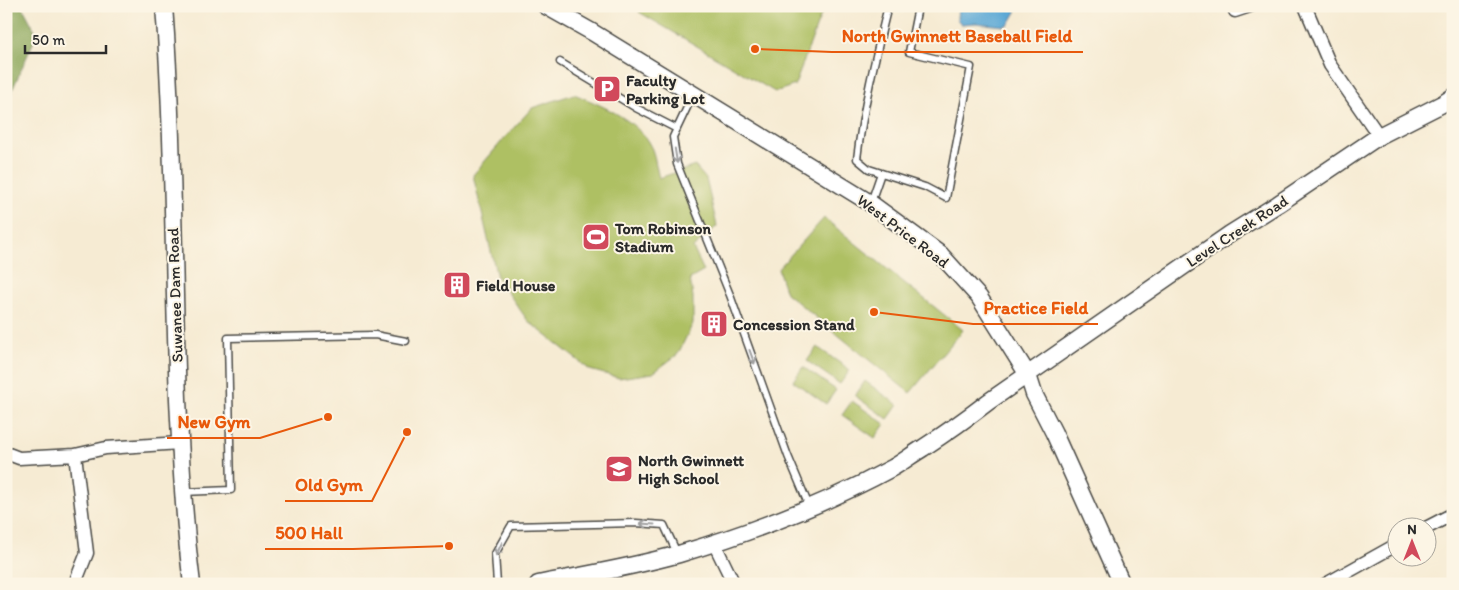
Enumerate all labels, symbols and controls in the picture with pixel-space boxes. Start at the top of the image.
callout: North Gwinnett Baseball Field [832,19,1083,52]
scale bar [25,22,106,54]
text: North Gwinnett Baseball Field [842,25,1073,47]
text: 50 m [32,31,65,49]
place label: Faculty Parking Lot [626,71,705,109]
parking icon: Faculty Parking Lot [592,74,622,104]
one-way arrow [671,147,681,163]
street label: West Price Road [853,190,953,272]
street label: Level Creek Road [1183,191,1292,271]
place label: Tom Robinson Stadium [614,219,711,256]
sports icon: Tom Robinson Stadium [581,222,611,252]
street label: Suwanee Dam Road [163,227,187,363]
building icon: Field House [442,270,472,300]
place label: Field House [476,276,556,295]
callout: Practice Field [973,291,1098,324]
text: Practice Field [984,297,1089,319]
building icon: Concession Stand [699,309,729,339]
place label: Concession Stand [733,315,855,334]
one-way arrow [748,348,757,364]
callout: New Gym [167,405,260,438]
text: New Gym [177,411,251,433]
place label: North Gwinnett High School [638,451,745,489]
school or university icon: North Gwinnett High School [604,454,634,484]
callout: Old Gym [285,468,372,501]
text: Old Gym [295,474,364,496]
callout: 500 Hall [265,516,353,549]
north arrow [1386,518,1436,568]
one-way arrow [640,519,656,529]
text: N [1407,521,1417,538]
text: 500 Hall [275,522,344,544]
one-way arrow [493,541,503,556]

